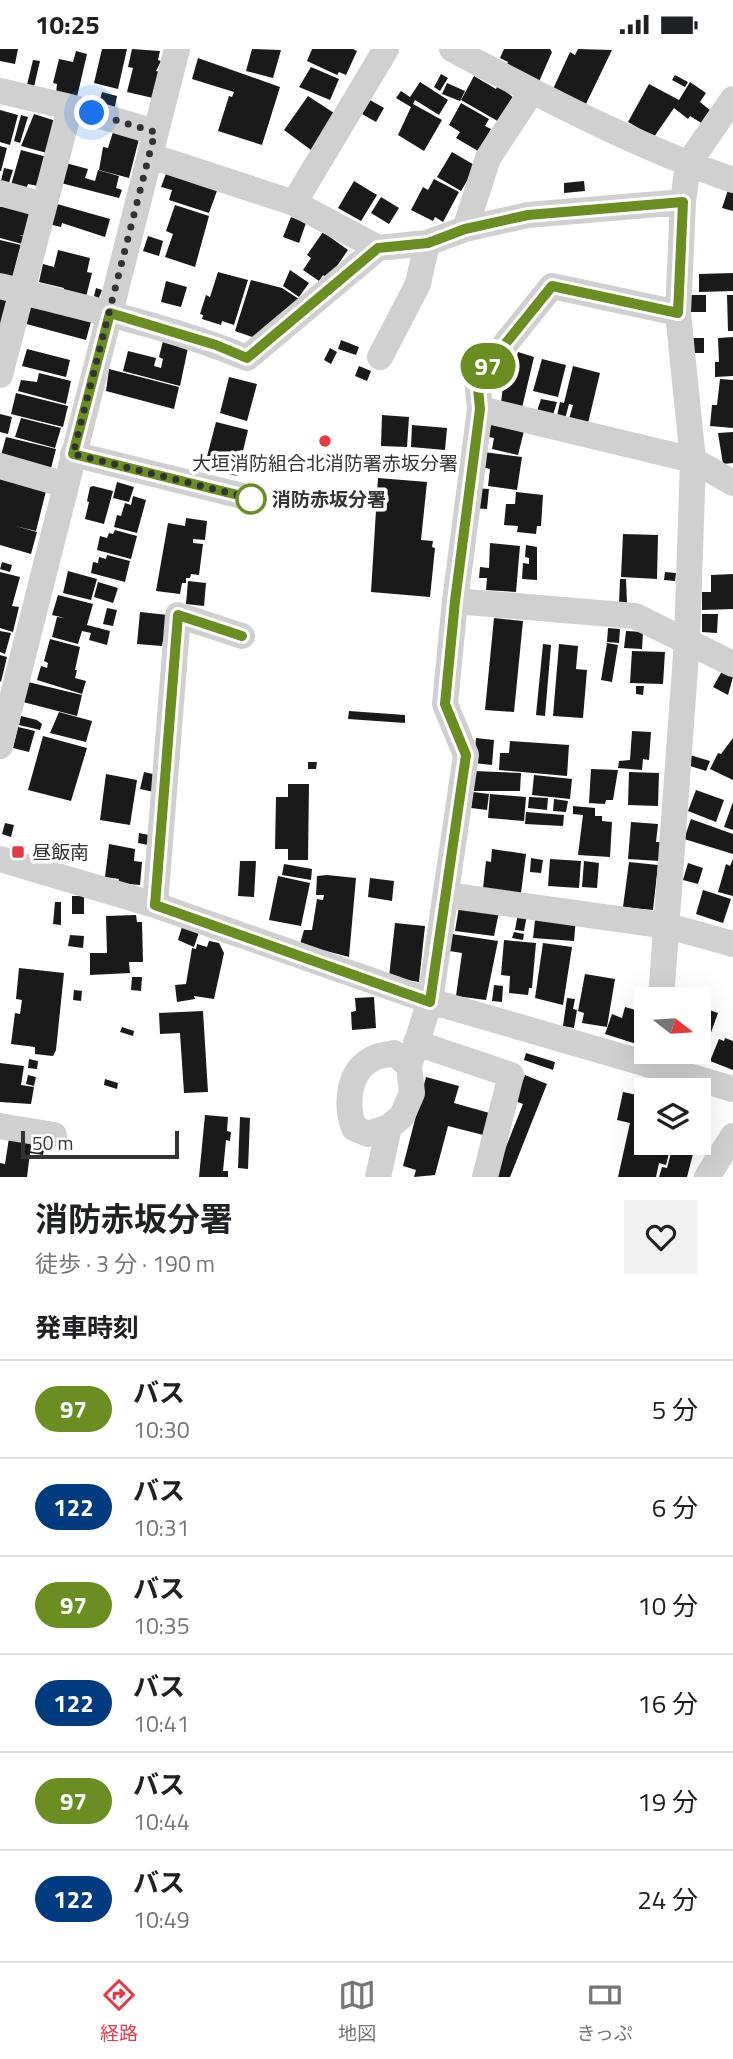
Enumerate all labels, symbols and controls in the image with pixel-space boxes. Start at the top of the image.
text: 10:25 [35,5,100,44]
your location [74,95,109,130]
line badge: 97 [456,343,520,389]
text: 97 [475,348,501,384]
marker: 大垣消防組合北消防署赤坂分署 [317,433,333,449]
place label: 大垣消防組合北消防署赤坂分署 [192,448,458,477]
marker: 消防赤坂分署 [236,484,266,514]
place label: 消防赤坂分署 [272,484,386,513]
place label: 昼飯南 [32,837,89,866]
marker: 昼飯南 [10,844,26,860]
north arrow [634,987,710,1064]
map controls [634,987,711,1155]
button: layers [634,1078,711,1155]
scale bar [21,1128,178,1160]
text: 50 m [32,1128,73,1157]
text: 消防赤坂分署 [35,1194,233,1244]
button: heart [624,1200,698,1274]
text: 徒歩 · 3 分 · 190 m [35,1246,215,1281]
text: 発車時刻 [35,1308,139,1347]
text: バス [133,1373,185,1412]
text: 5 分 [652,1390,698,1429]
text: 97 [60,1391,87,1427]
text: 10:30 [133,1412,190,1447]
text: バス [133,1471,185,1510]
text: 6 分 [652,1488,698,1527]
text: 122 [53,1489,94,1525]
text: 10:31 [133,1510,190,1545]
text: バス [133,1569,185,1608]
text: 10 分 [637,1586,698,1625]
text: 97 [60,1587,87,1623]
text: 10:35 [133,1608,190,1643]
text: バス [133,1667,185,1706]
text: 16 分 [637,1684,698,1723]
text: 122 [53,1685,94,1721]
text: 10:41 [133,1706,190,1741]
text: バス [133,1765,185,1804]
text: 19 分 [637,1782,698,1821]
text: 97 [60,1783,87,1819]
text: 10:44 [133,1804,190,1839]
text: バス [133,1863,185,1902]
text: 24 分 [637,1880,698,1919]
text: 122 [53,1881,94,1917]
text: 10:49 [133,1902,190,1937]
tab: 経路 [100,1976,138,2047]
tab: 地図 [338,1976,376,2047]
tab: きっぷ [577,1976,633,2047]

